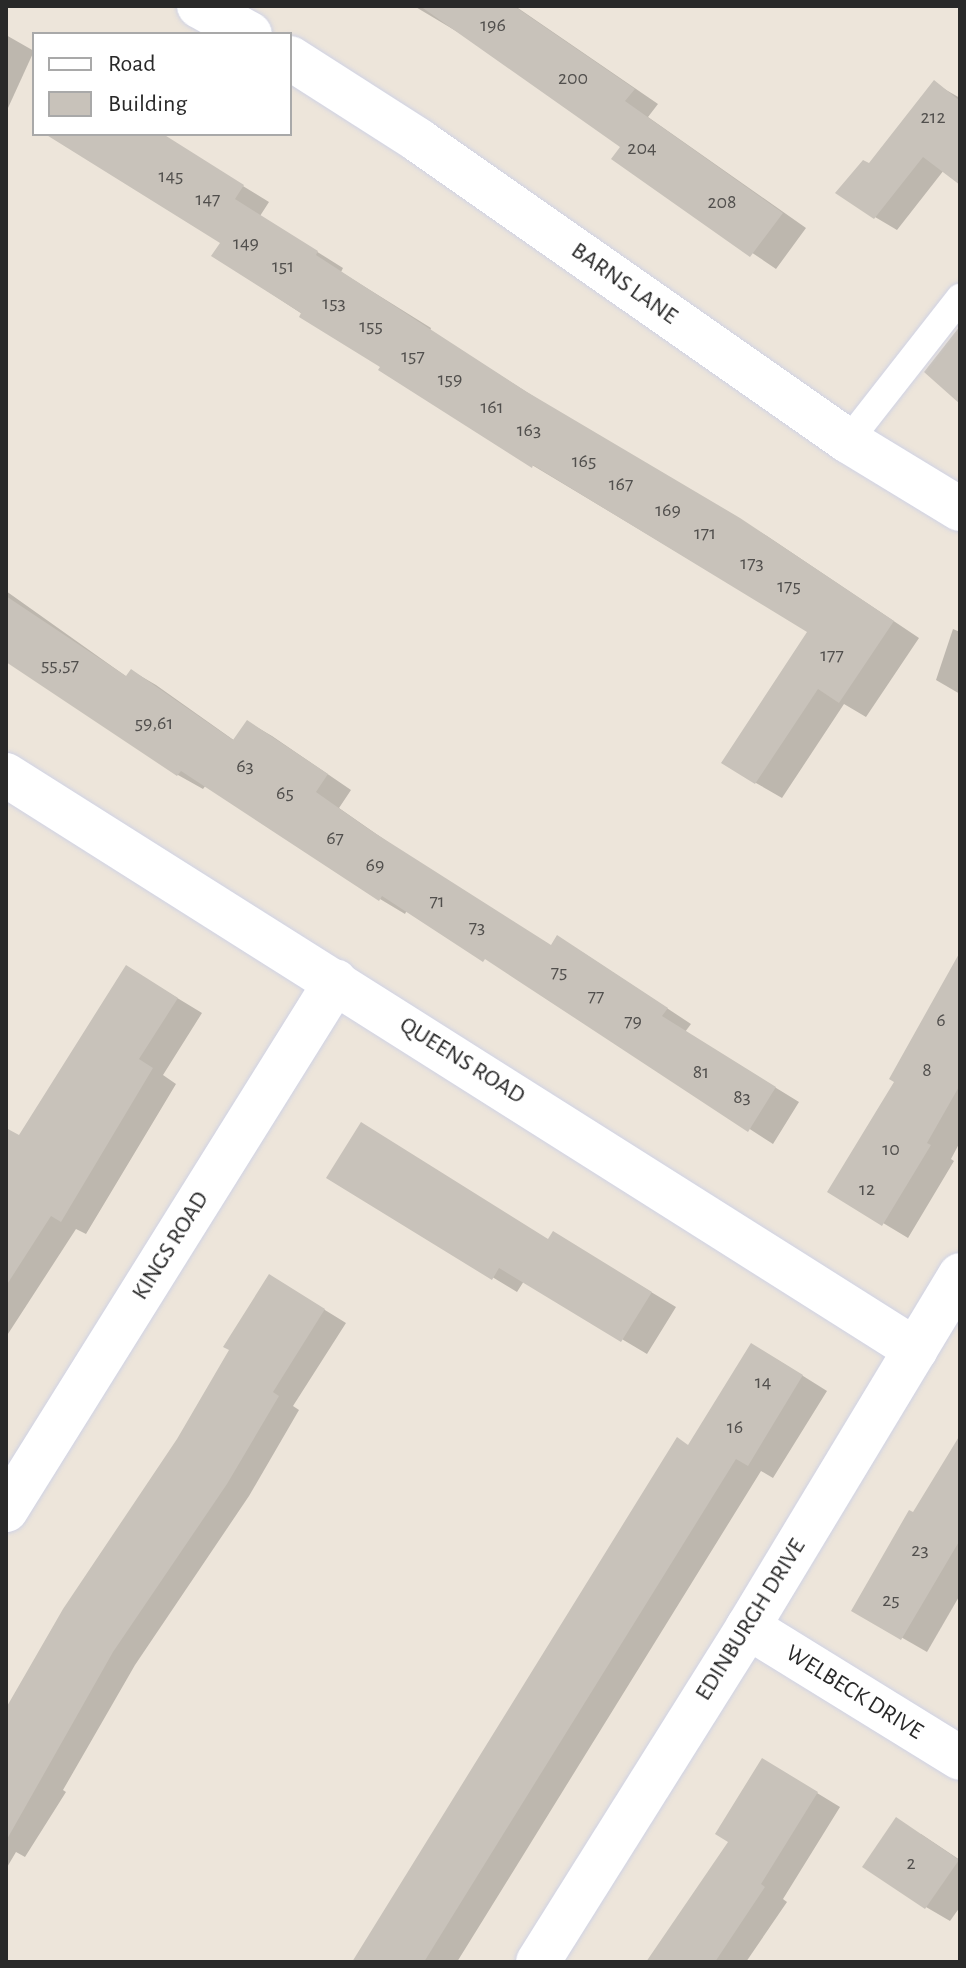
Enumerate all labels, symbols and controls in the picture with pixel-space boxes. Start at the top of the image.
house number: 196 [480,13,506,37]
legend [32,32,292,136]
text: Road [108,52,156,76]
house number: 200 [558,66,588,90]
text: Building [108,92,187,116]
house number: 212 [920,105,946,129]
house number: 204 [627,136,657,160]
house number: 145 [159,164,183,188]
house number: 147 [196,187,220,211]
house number: 208 [707,190,737,214]
house number: 149 [233,231,259,255]
street label: BARNS LANE [565,237,683,331]
house number: 151 [272,254,294,278]
house number: 153 [322,291,346,315]
house number: 155 [359,314,383,338]
house number: 157 [401,344,425,368]
house number: 159 [438,367,462,391]
house number: 161 [480,395,504,419]
house number: 163 [517,418,541,442]
house number: 165 [572,449,596,473]
house number: 167 [609,472,633,496]
house number: 169 [655,498,681,522]
house number: 171 [694,521,716,545]
house number: 173 [740,551,764,575]
house number: 175 [777,574,801,598]
house number: 177 [820,643,844,667]
house number: 55,57 [41,653,79,677]
house number: 59,61 [135,711,173,735]
house number: 63 [236,754,254,778]
house number: 65 [276,781,294,805]
house number: 67 [326,826,344,850]
house number: 69 [366,853,384,877]
house number: 71 [429,889,445,913]
house number: 73 [469,915,485,939]
house number: 75 [551,960,567,984]
house number: 77 [588,984,604,1008]
house number: 6 [936,1008,946,1032]
house number: 79 [624,1009,642,1033]
street label: QUEENS ROAD [394,1011,530,1111]
house number: 8 [922,1058,932,1082]
house number: 81 [693,1060,709,1084]
house number: 83 [733,1085,751,1109]
house number: 10 [882,1137,900,1161]
house number: 12 [859,1177,875,1201]
street label: KINGS ROAD [126,1186,216,1306]
house number: 14 [755,1370,771,1394]
house number: 16 [727,1415,743,1439]
street label: EDINBURGH DRIVE [690,1534,812,1706]
house number: 23 [911,1538,929,1562]
house number: 25 [882,1588,900,1612]
street label: WELBECK DRIVE [780,1639,928,1747]
house number: 2 [906,1851,916,1875]

